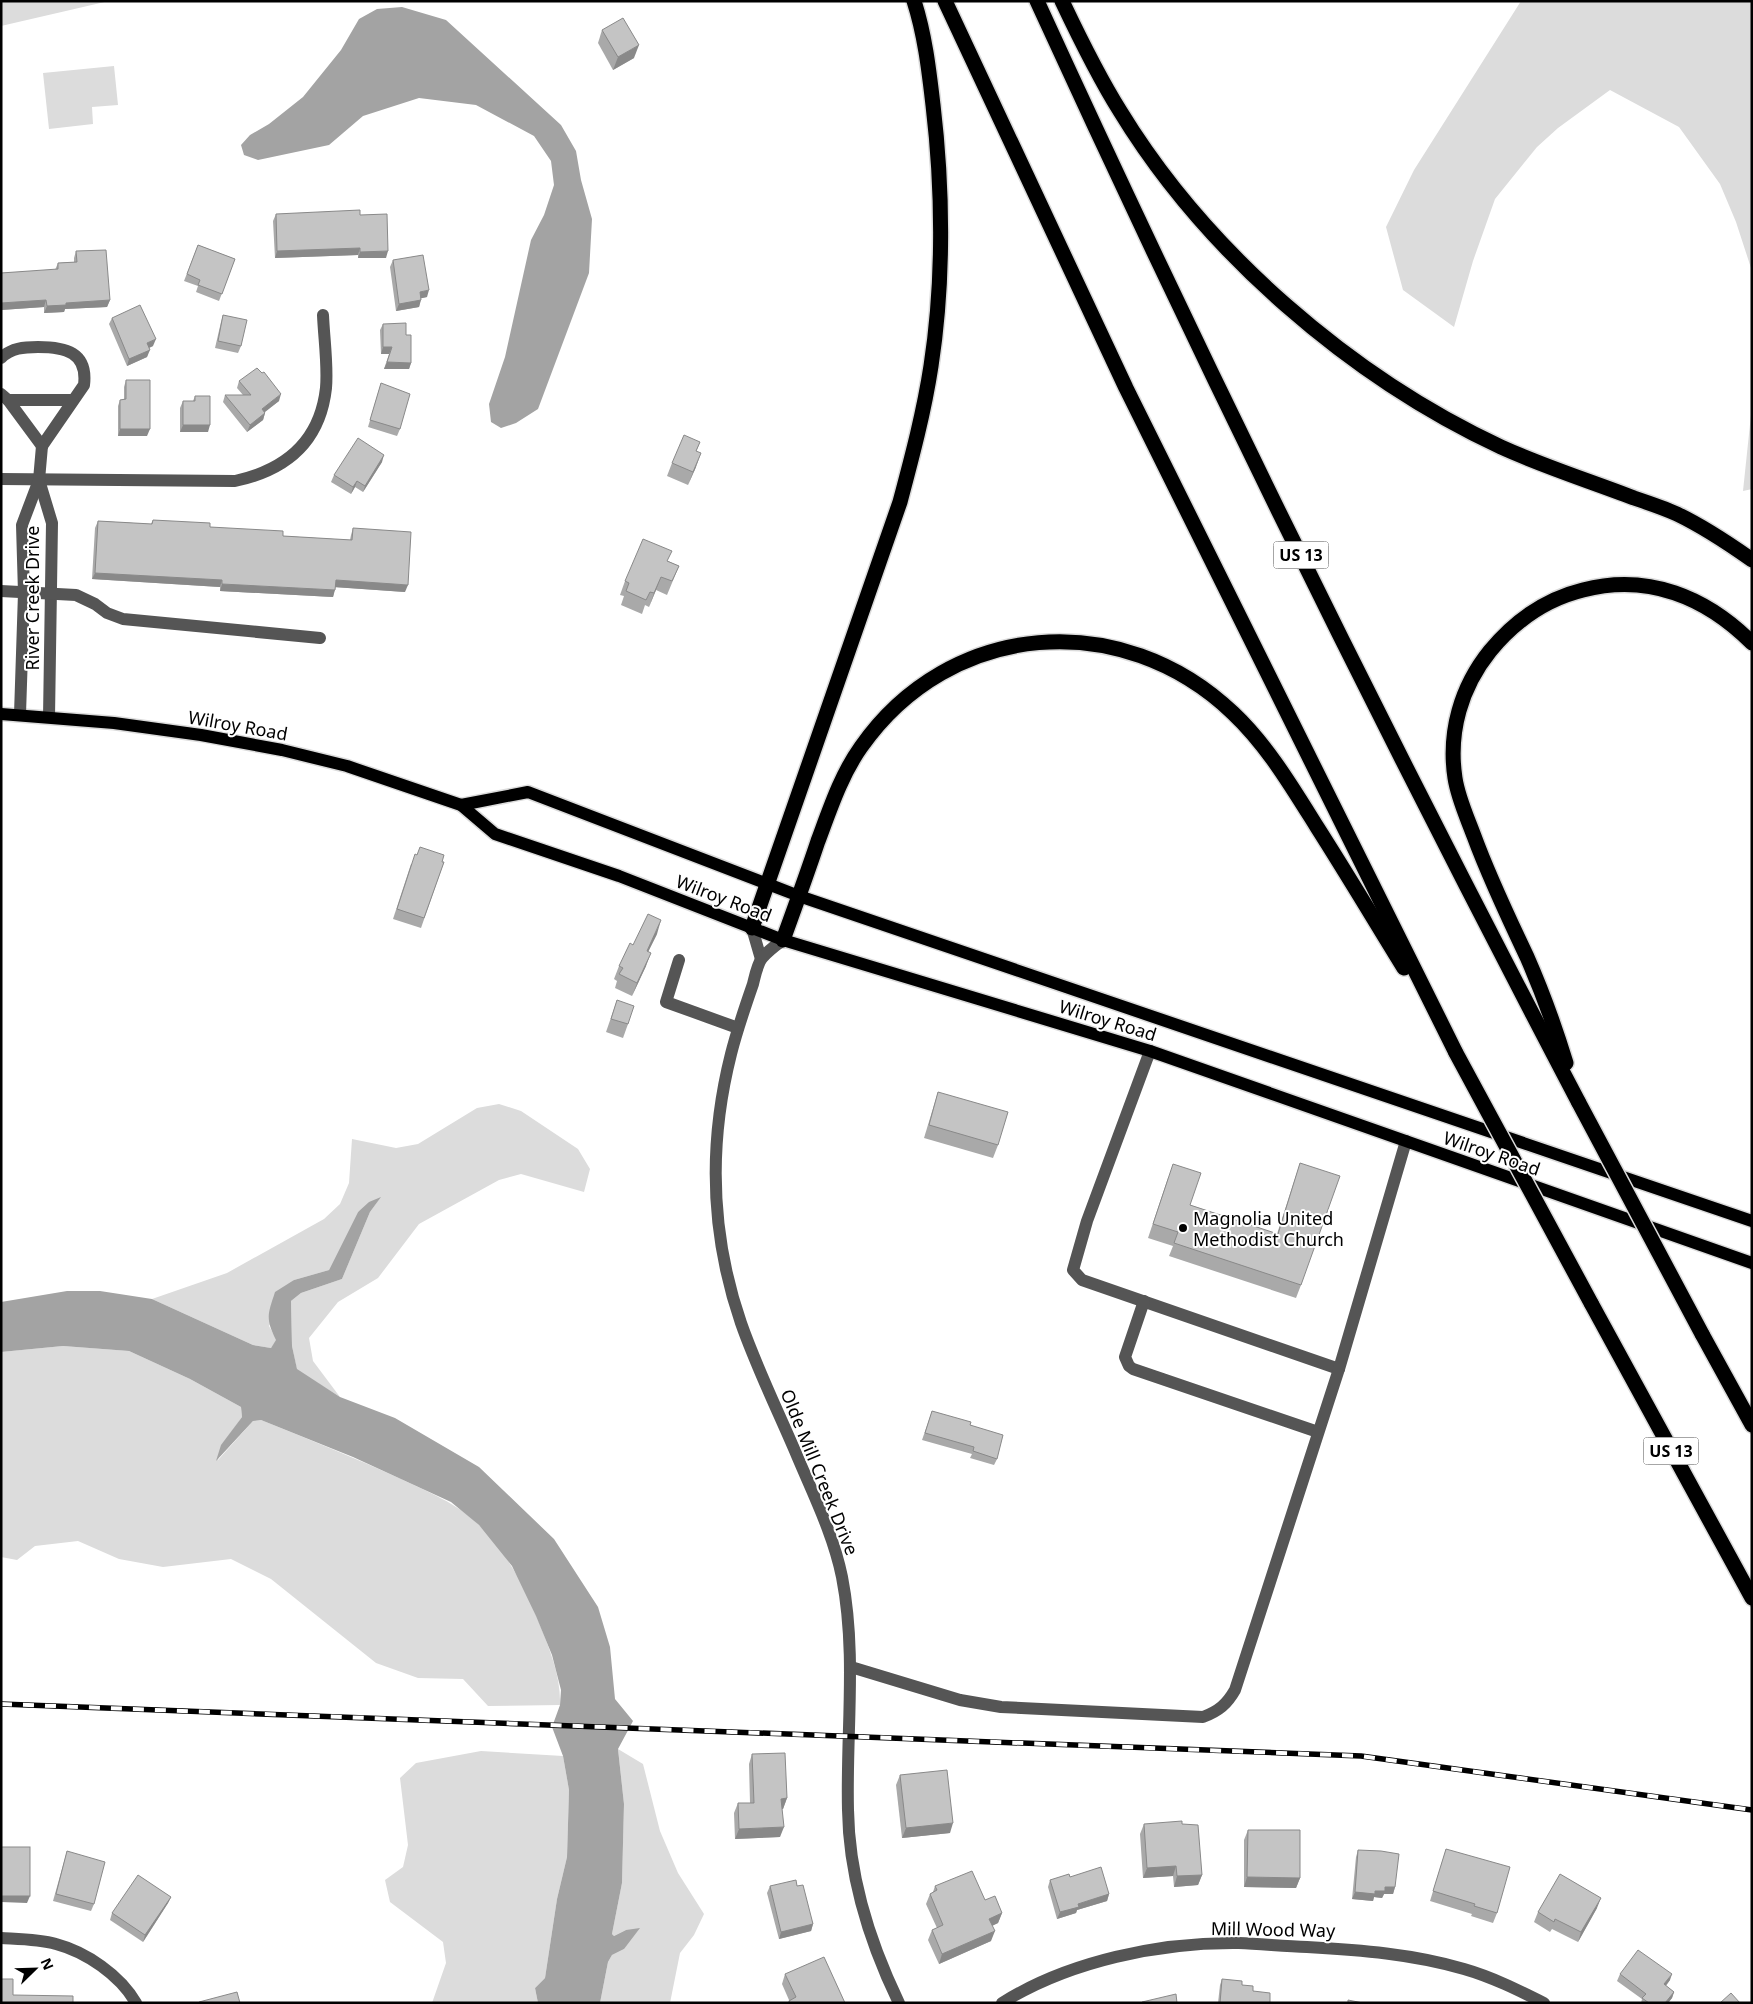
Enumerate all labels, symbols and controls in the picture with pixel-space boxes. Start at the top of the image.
street label: River Creek Drive [20,526,44,670]
road number: US 13 [1274,542,1328,568]
street label: Wilroy Road [186,704,290,746]
street label: Wilroy Road [673,869,775,927]
street label: Wilroy Road [1056,994,1160,1046]
street label: Wilroy Road [1440,1125,1544,1181]
place label: Magnolia United Methodist Church [1193,1206,1344,1251]
marker: Magnolia United Methodist Church [1177,1222,1189,1234]
street label: Olde Mill Creek Drive [776,1385,864,1559]
road number: US 13 [1644,1438,1698,1464]
street label: Mill Wood Way [1211,1916,1336,1942]
north arrow [10,1944,60,1994]
text: N [36,1955,58,1973]

